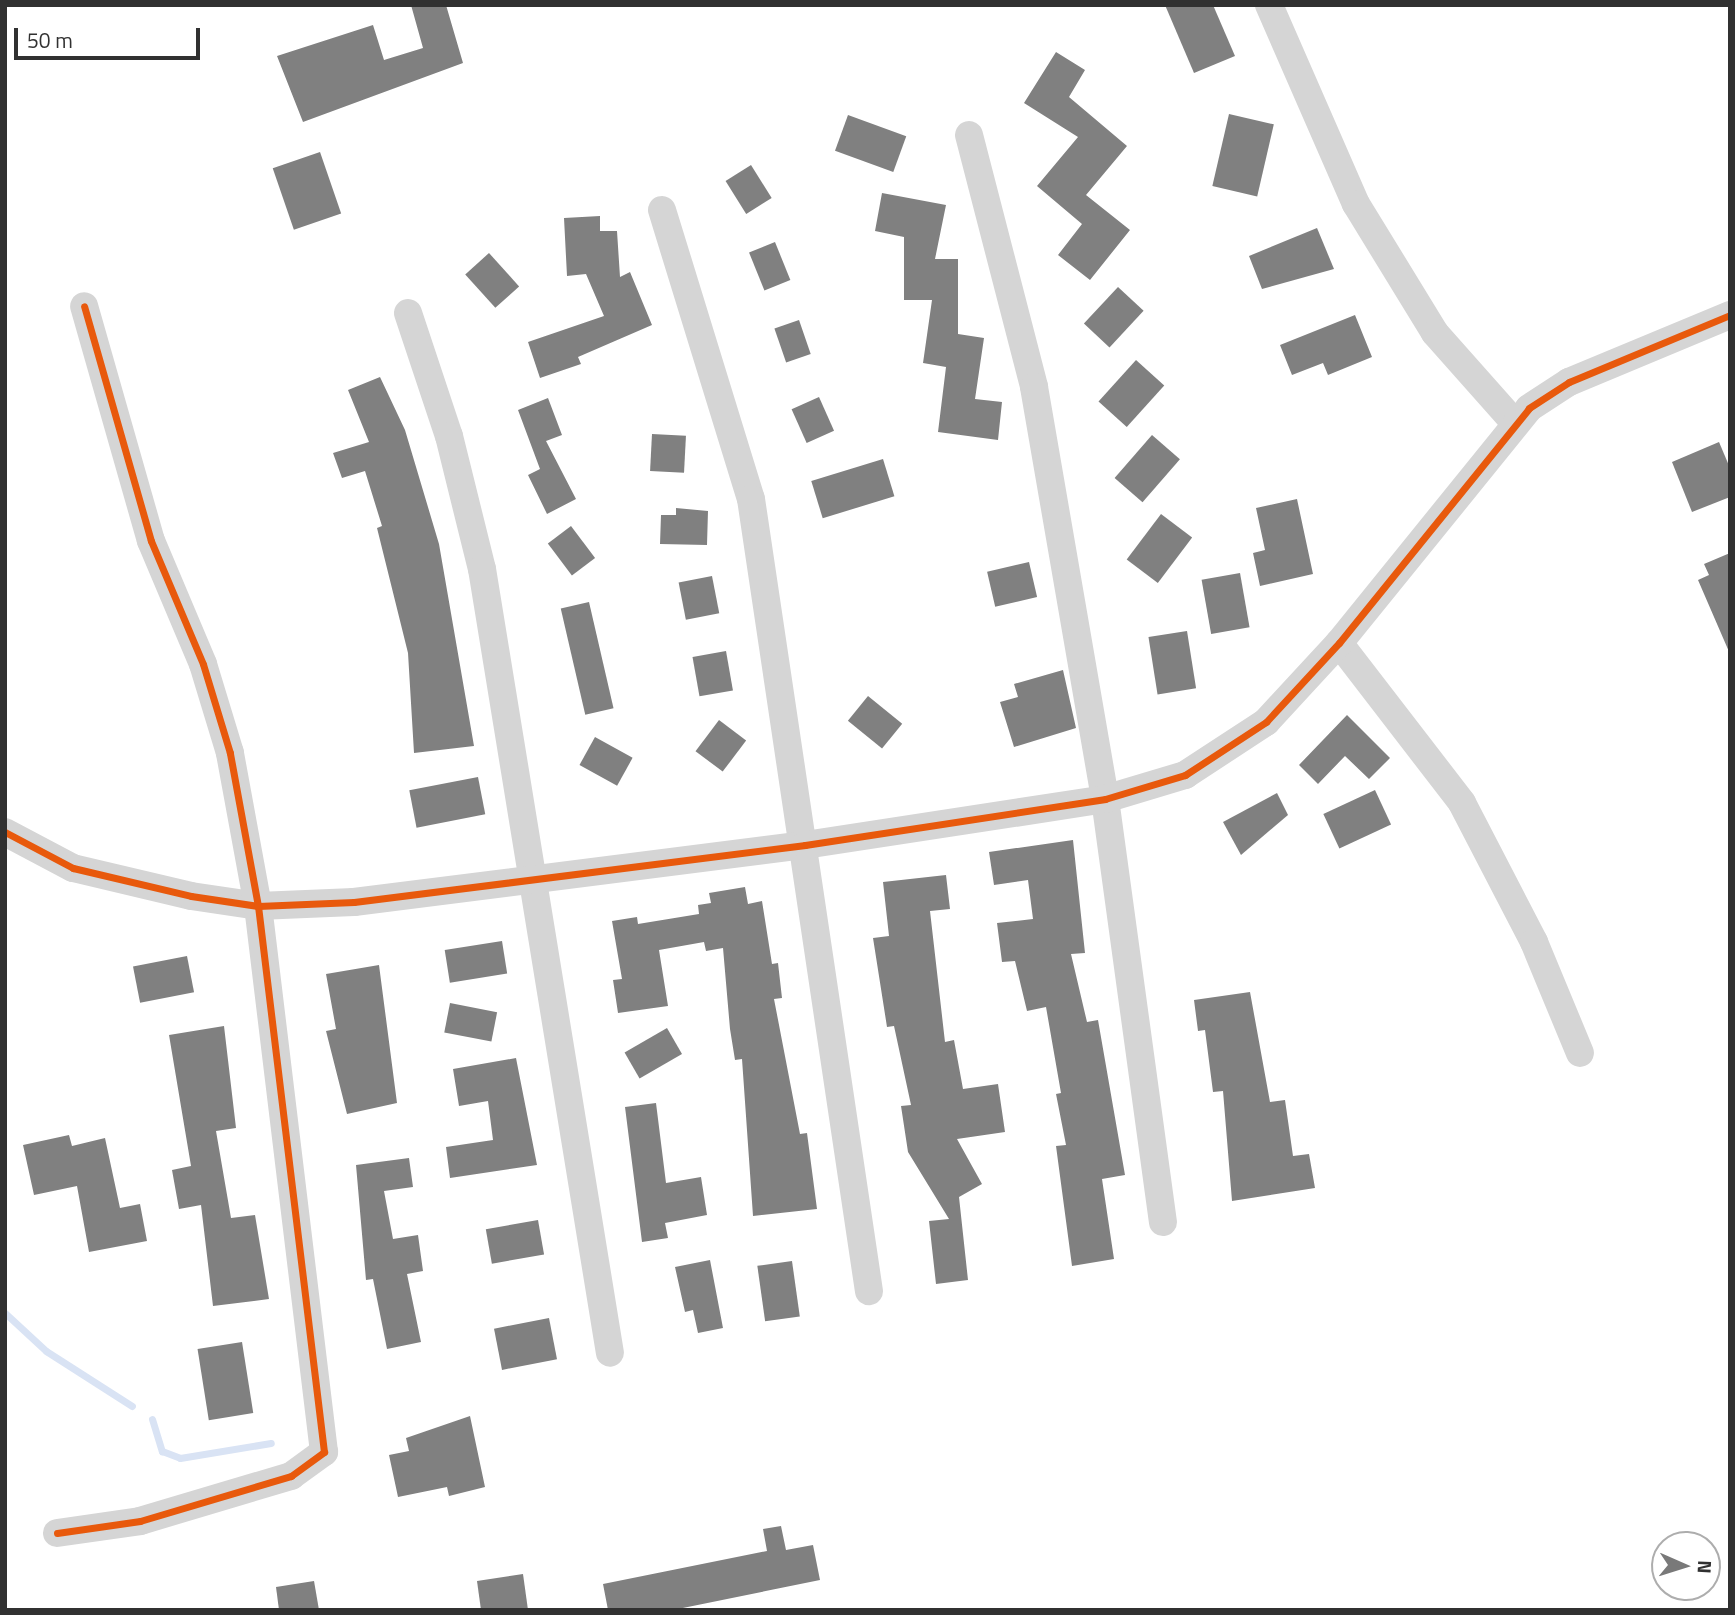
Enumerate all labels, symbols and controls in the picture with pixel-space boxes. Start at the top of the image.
scale bar [18,14,203,58]
text: 50 m [27,24,73,56]
north arrow [1651,1531,1721,1601]
text: N [1691,1560,1720,1574]

